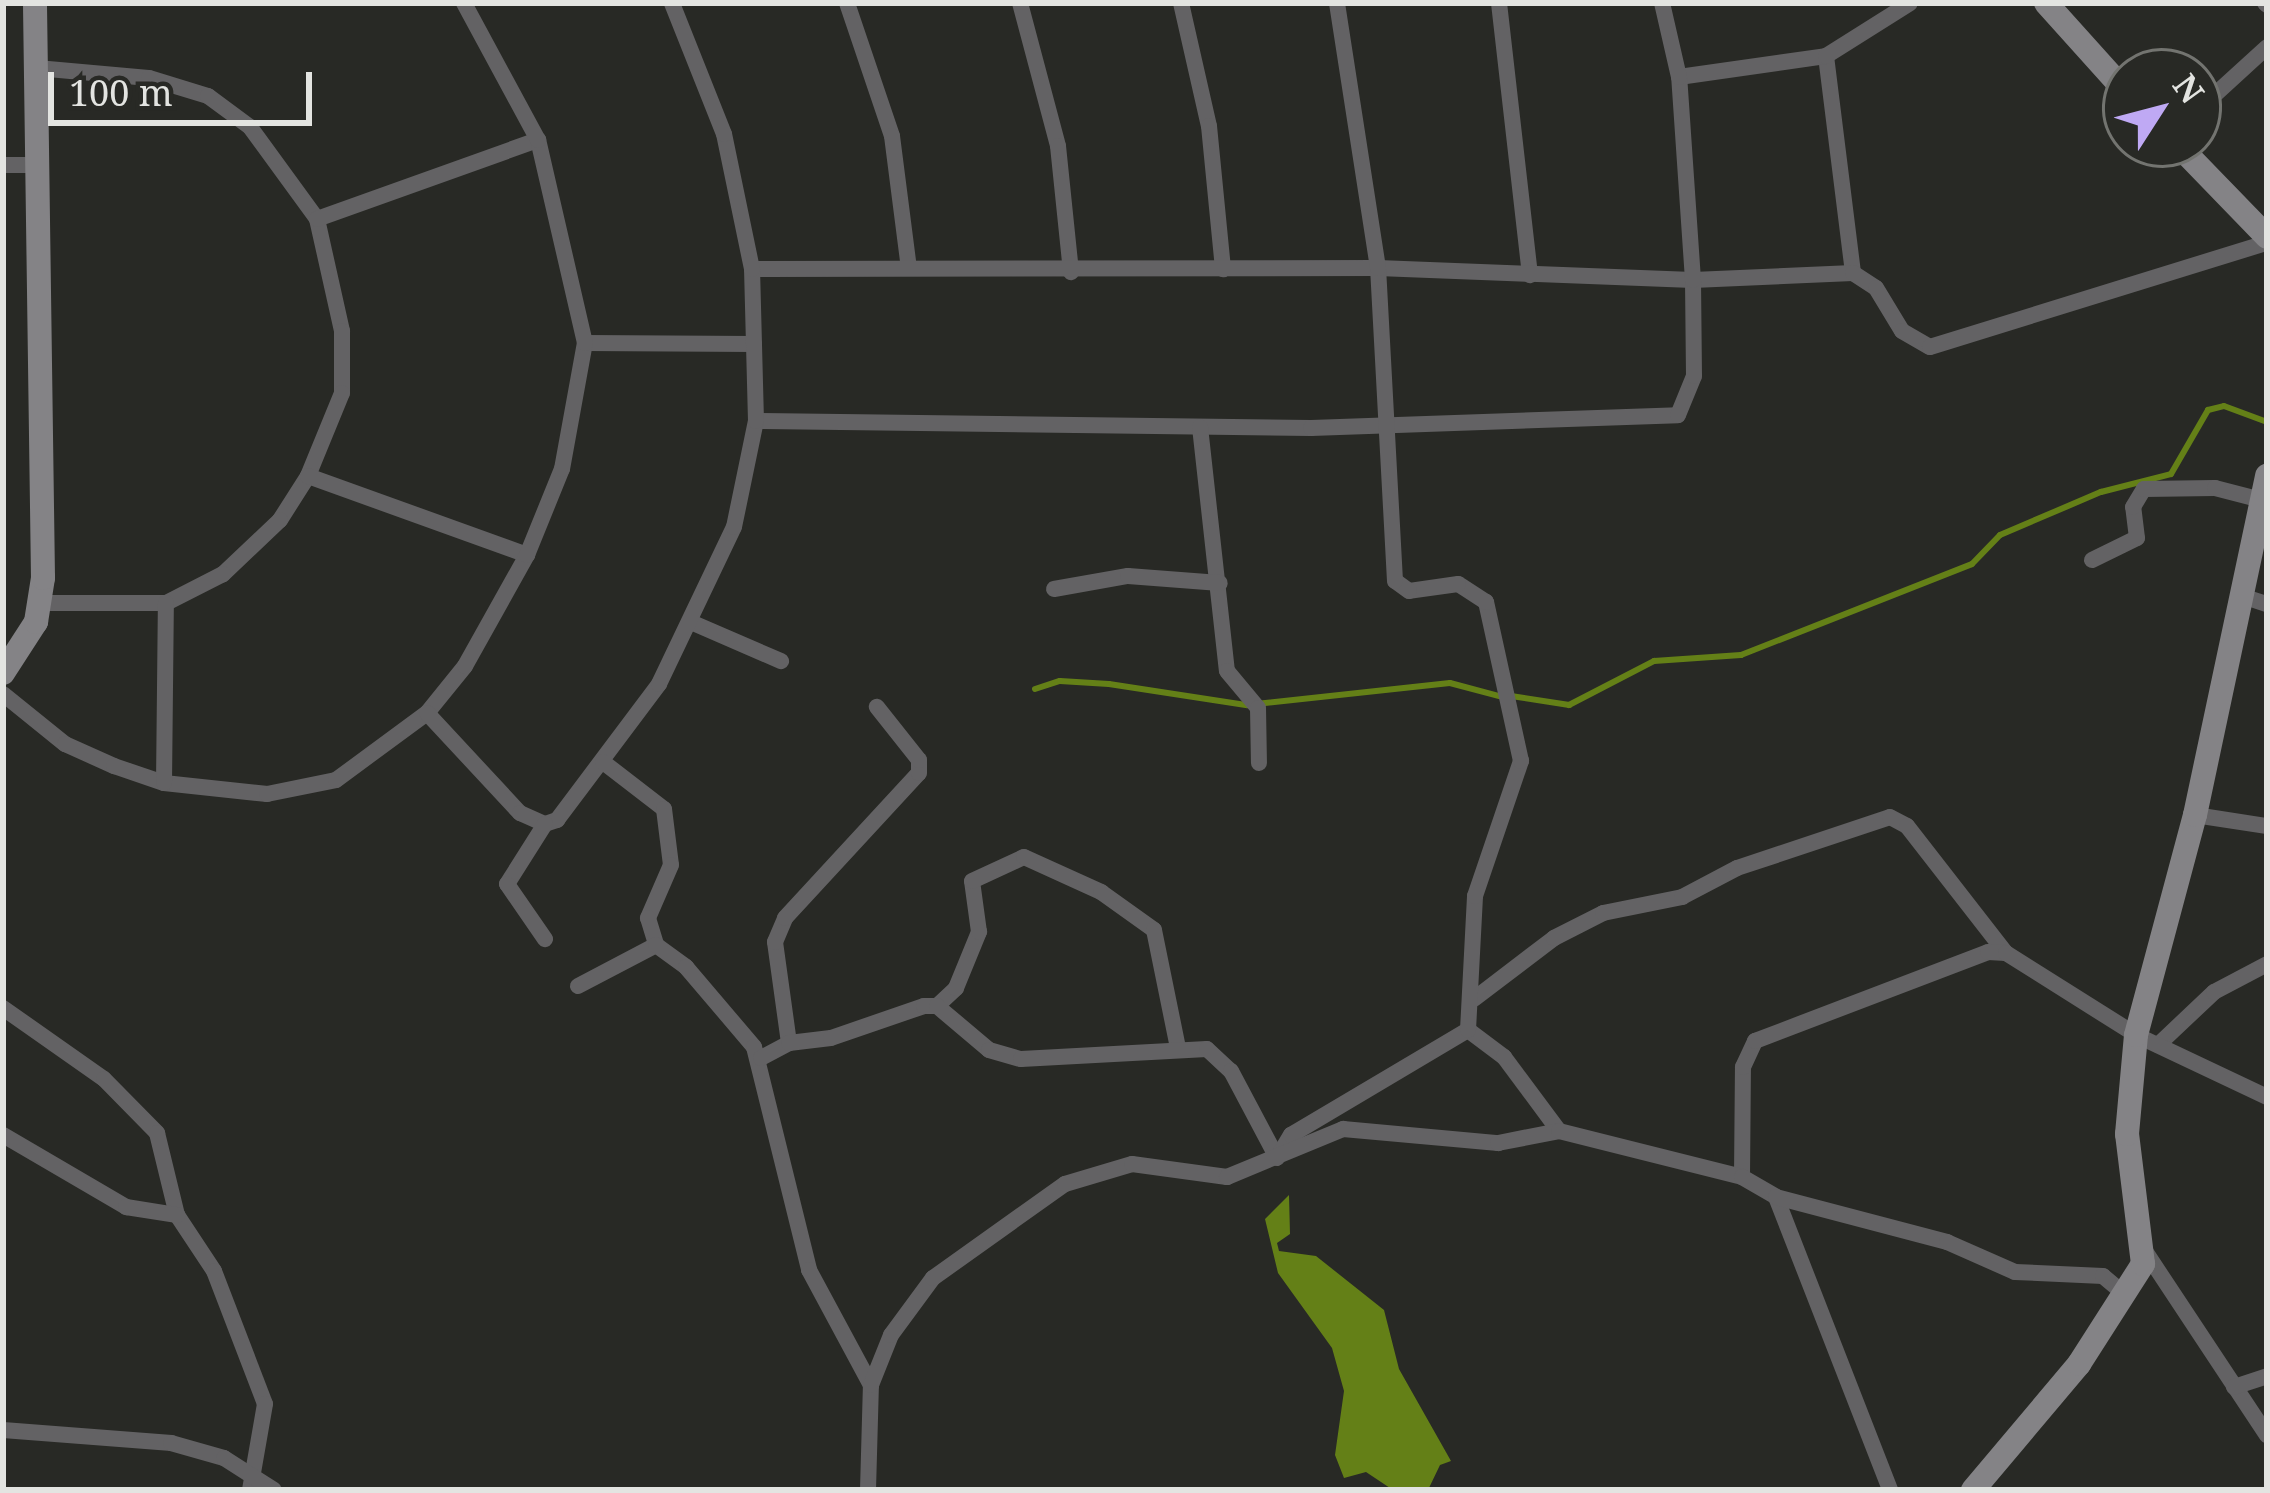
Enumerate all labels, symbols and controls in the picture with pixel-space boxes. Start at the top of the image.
scale bar [54,48,318,122]
north arrow [2102,48,2222,168]
text: N [2163,65,2215,112]
text: 100 m [69,68,173,117]

